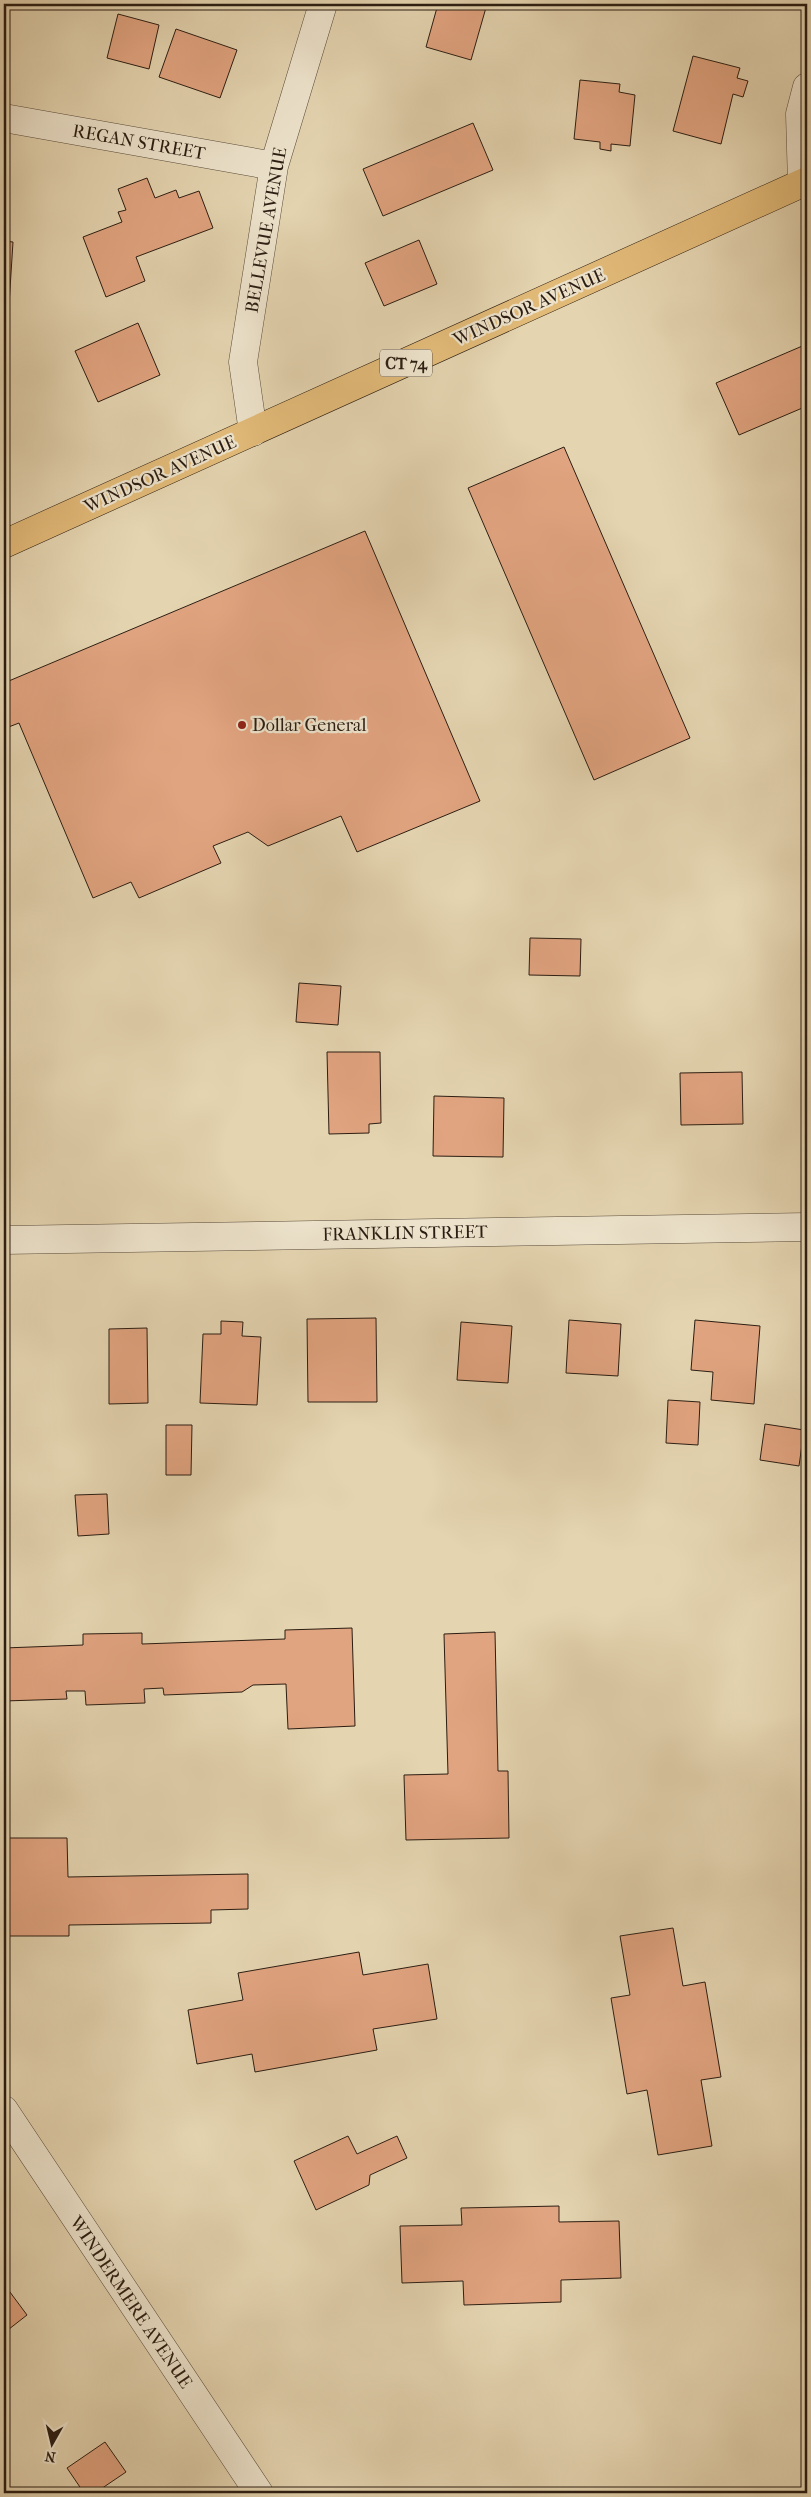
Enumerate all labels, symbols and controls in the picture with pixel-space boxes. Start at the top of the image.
street label: REGAN STREET [71,120,208,165]
street label: BELLEVUE AVENUE [242,146,291,315]
street label: WINDSOR AVENUE [449,264,609,351]
road number: CT 74 [380,349,432,376]
street label: WINDSOR AVENUE [80,431,240,518]
place label: Dollar General [252,715,366,736]
marker: Dollar General [236,719,248,731]
street label: FRANKLIN STREET [322,1222,489,1245]
street label: WINDERMERE AVENUE [65,2211,196,2392]
north arrow [28,2420,78,2470]
text: N [43,2447,57,2466]

